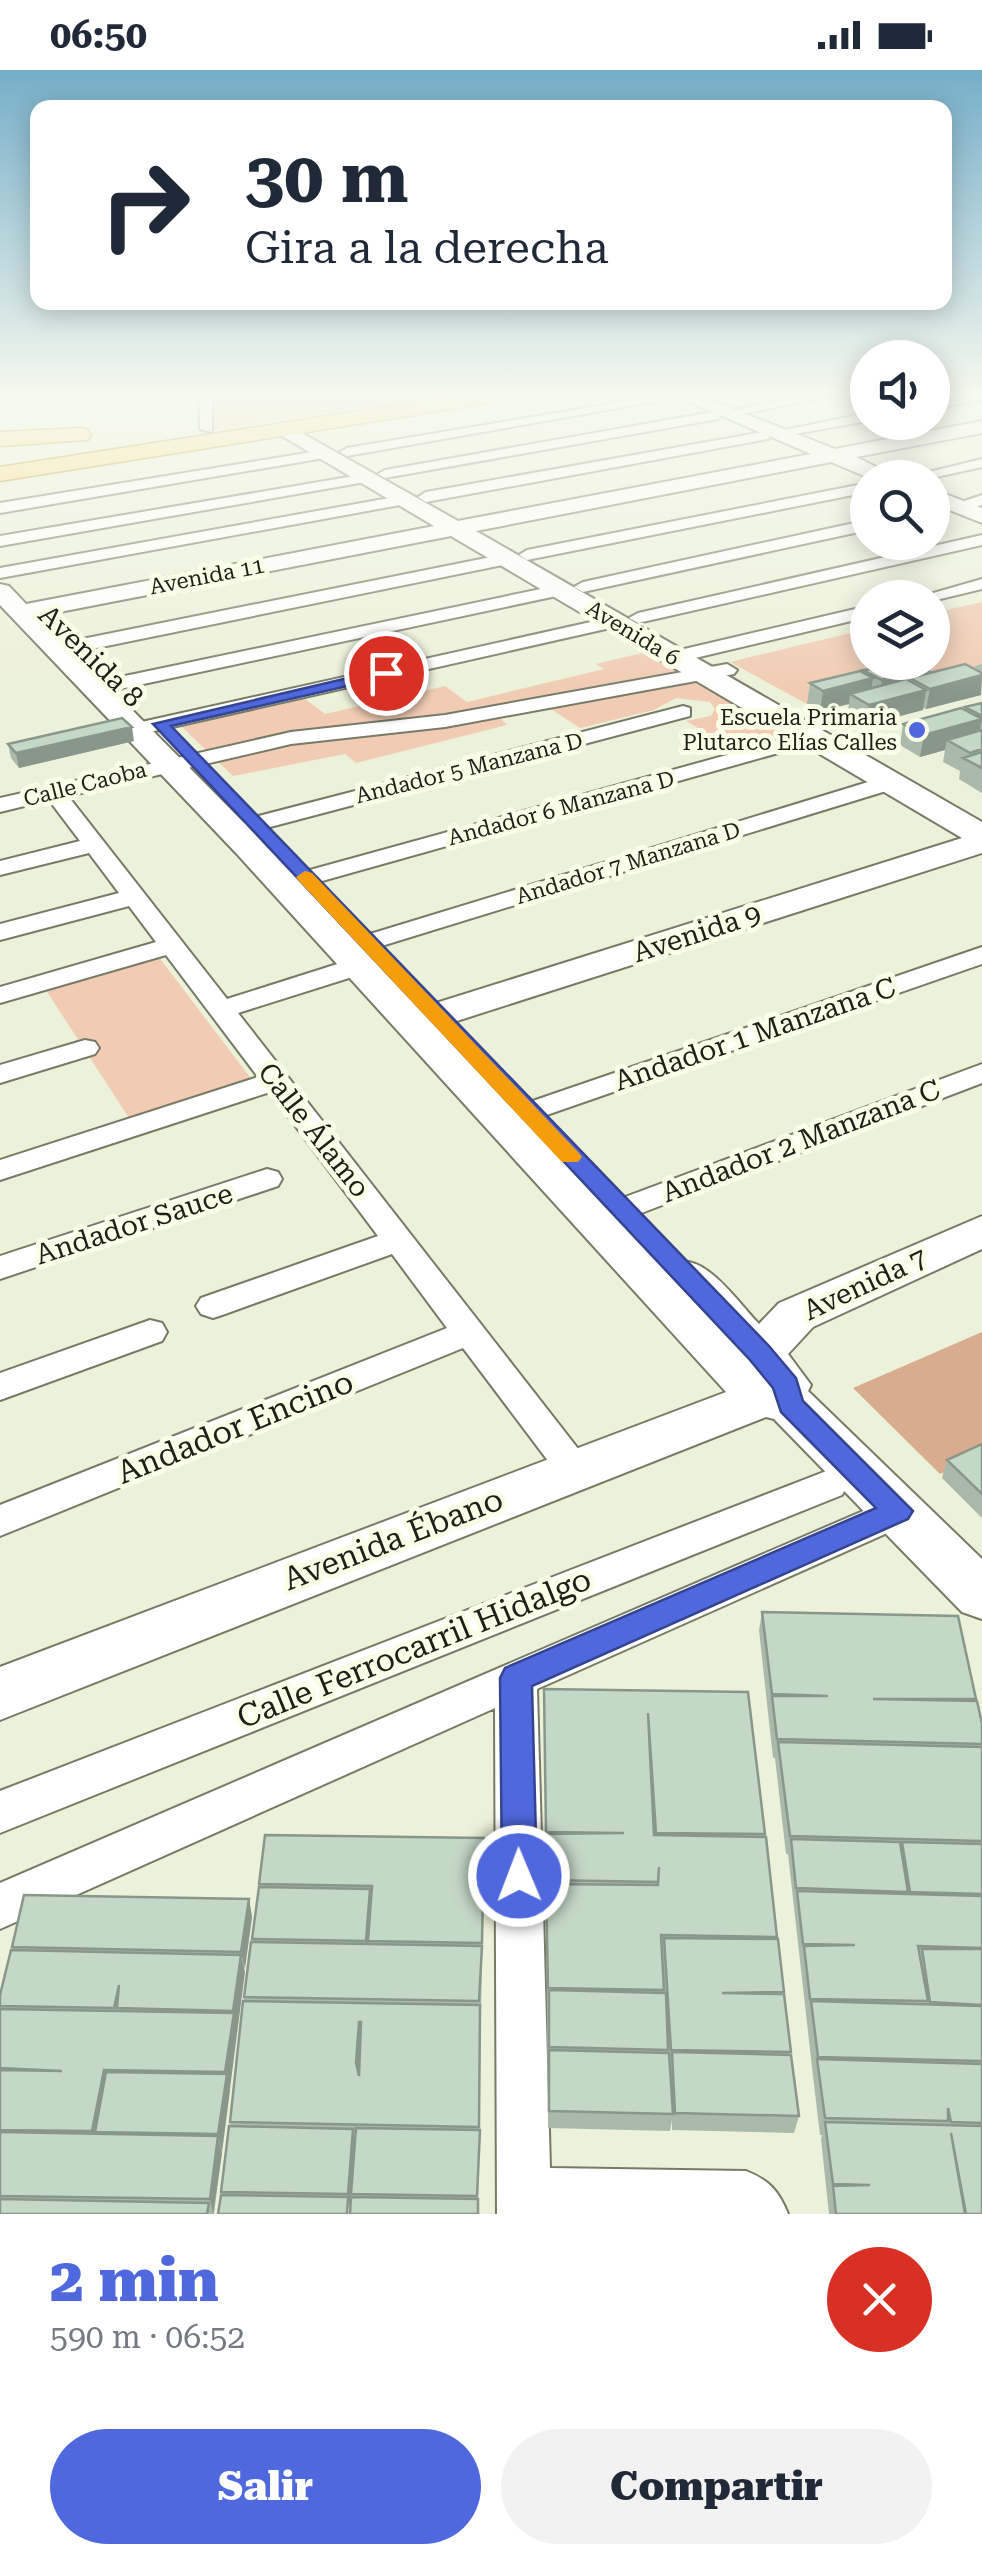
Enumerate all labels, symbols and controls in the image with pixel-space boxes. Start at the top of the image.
text: 06:50 [50,13,147,57]
text: 30 m [245,137,409,219]
icon: right [80,140,210,270]
text: Gira a la derecha [245,221,609,274]
map controls [850,340,950,680]
button: sound [850,340,950,440]
button: search [850,460,950,560]
street label: Avenida 11 [147,553,267,599]
button: layers [850,580,950,680]
street label: Avenida 6 [582,595,684,671]
street label: Avenida 8 [32,598,150,714]
pin [344,631,429,716]
icon: arrive [359,646,414,701]
place label: Escuela Primaria Plutarco Elías Calles [683,705,897,755]
marker: Escuela Primaria Plutarco Elías Calles [906,719,928,741]
street label: Andador 5 Manzana D [353,728,585,808]
street label: Calle Caoba [21,757,149,811]
street label: Andador 6 Manzana D [445,766,677,850]
street label: Andador 7 Manzana D [513,817,743,909]
street label: Avenida 9 [629,897,765,969]
street label: Andador 1 Manzana C [610,970,900,1098]
street label: Calle Álamo [251,1056,378,1204]
street label: Andador 2 Manzana C [657,1073,945,1209]
street label: Andador Sauce [31,1177,237,1271]
street label: Avenida 7 [798,1241,932,1327]
street label: Andador Encino [111,1362,359,1492]
street label: Avenida Ébano [278,1480,508,1598]
street label: Calle Ferrocarril Hidalgo [232,1560,596,1736]
position arrow [467,1824,571,1928]
text: 2 min [50,2245,219,2316]
button: close [827,2247,932,2352]
text: 590 m · 06:52 [50,2318,245,2356]
button: Salir [50,2429,481,2544]
button: Compartir [501,2429,932,2544]

